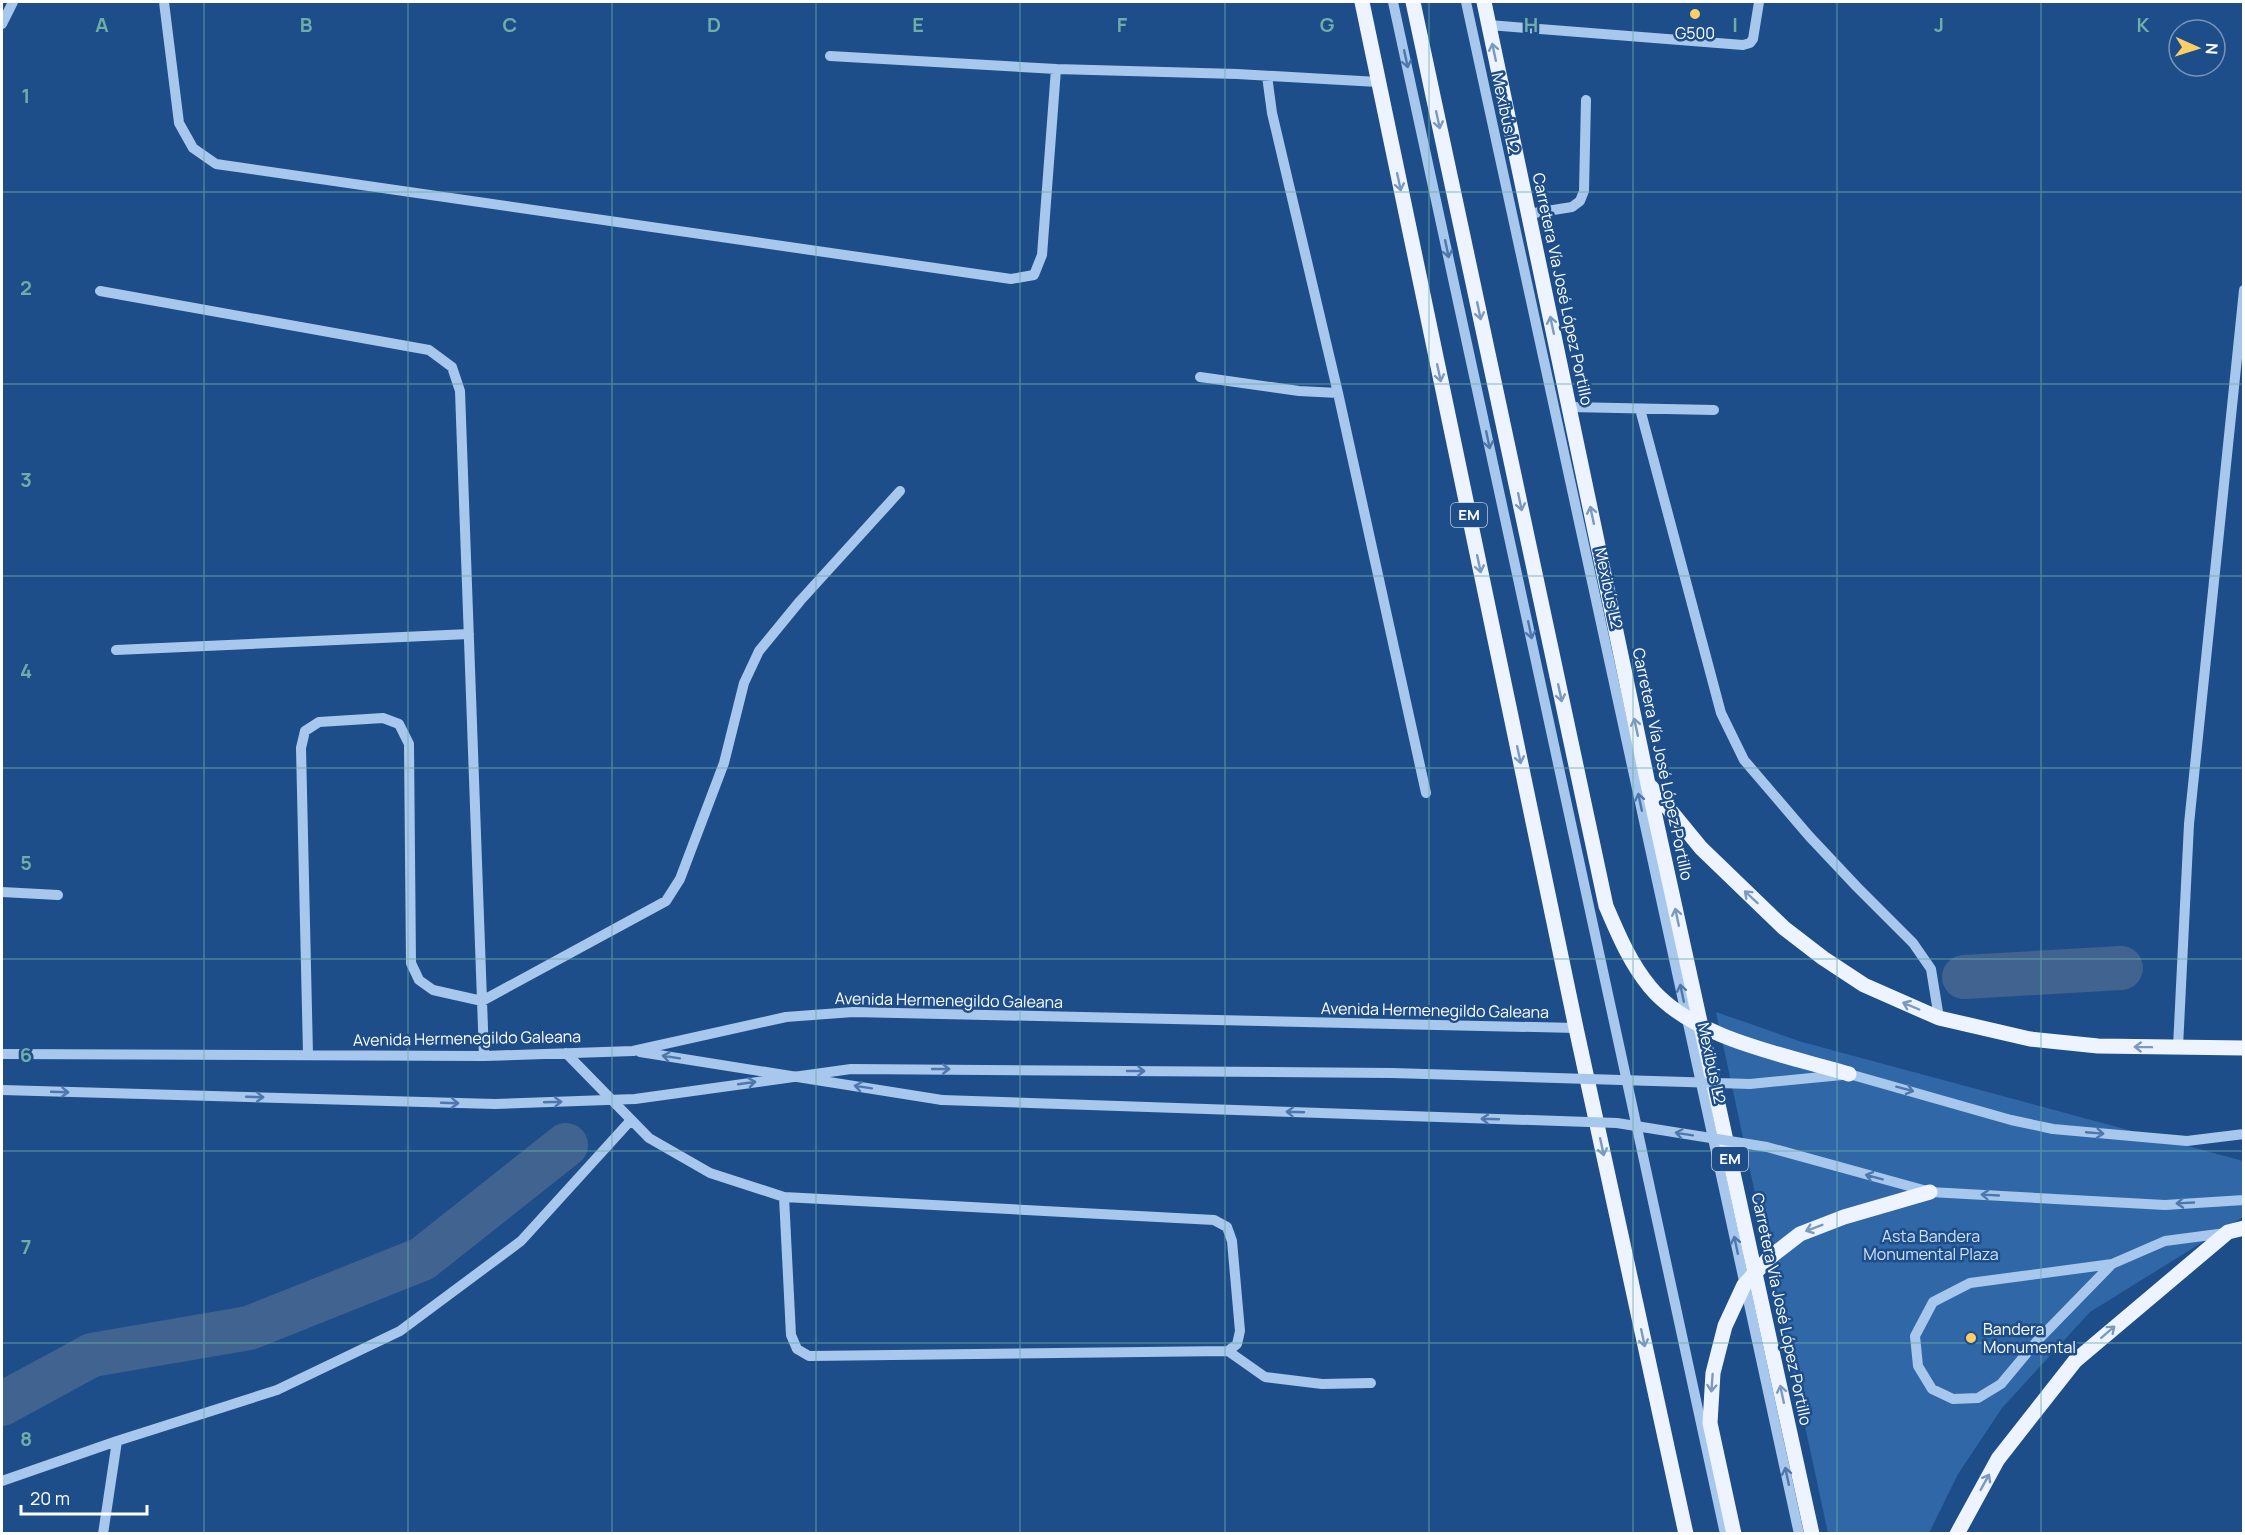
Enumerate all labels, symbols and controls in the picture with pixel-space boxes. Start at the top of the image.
marker: G500 [1688,7,1702,21]
text: A [95,11,109,38]
text: B [300,11,313,38]
text: C [503,11,517,38]
text: D [707,11,721,38]
text: E [912,11,924,38]
text: F [1117,11,1128,38]
text: G [1320,11,1335,38]
text: H [1524,11,1538,38]
text: I [1732,11,1738,38]
text: J [1934,11,1944,38]
text: K [2137,11,2150,38]
north arrow [2167,18,2227,78]
place label: G500 [1675,22,1715,44]
one-way arrow [1488,42,1499,62]
text: N [2201,42,2223,55]
one-way arrow [1401,48,1412,68]
street label: Mexibús L2 [1487,70,1525,156]
text: 1 [22,82,30,109]
one-way arrow [1433,111,1445,130]
street label: Carretera Vía José López Portillo [1528,171,1598,407]
one-way arrow [1394,172,1405,191]
one-way arrow [1442,239,1453,259]
text: 2 [20,274,32,301]
one-way arrow [1474,301,1485,320]
one-way arrow [1545,315,1557,334]
one-way arrow [1434,363,1445,382]
one-way arrow [1483,430,1495,449]
text: 3 [20,466,32,493]
one-way arrow [1514,492,1526,511]
road number: EM [1451,503,1487,527]
one-way arrow [1586,506,1597,526]
street label: Mexibús L2 [1590,545,1628,631]
one-way arrow [1474,554,1485,573]
one-way arrow [1524,621,1536,640]
street label: Carretera Vía José López Portillo [1628,646,1698,882]
text: 4 [20,657,32,684]
one-way arrow [1555,682,1566,702]
one-way arrow [1630,717,1642,736]
one-way arrow [1514,745,1525,764]
one-way arrow [1634,793,1645,812]
text: 5 [20,849,32,876]
one-way arrow [1744,890,1759,904]
one-way arrow [1671,907,1683,926]
one-way arrow [1675,983,1687,1002]
street label: Avenida Hermenegildo Galeana [835,987,1063,1013]
street label: Avenida Hermenegildo Galeana [1321,997,1549,1023]
one-way arrow [1903,999,1921,1011]
street label: Mexibús L2 [1693,1020,1731,1106]
street label: Avenida Hermenegildo Galeana [353,1025,581,1051]
text: 6 [20,1041,32,1068]
one-way arrow [2134,1041,2154,1053]
one-way arrow [662,1051,681,1062]
one-way arrow [931,1064,951,1075]
one-way arrow [1126,1065,1146,1077]
one-way arrow [737,1078,757,1089]
one-way arrow [854,1082,874,1093]
one-way arrow [1896,1084,1915,1095]
one-way arrow [49,1086,69,1097]
one-way arrow [244,1092,264,1103]
one-way arrow [543,1096,563,1108]
one-way arrow [439,1097,459,1109]
one-way arrow [1285,1107,1305,1118]
one-way arrow [1480,1113,1500,1125]
one-way arrow [1675,1128,1694,1139]
one-way arrow [2084,1128,2104,1139]
one-way arrow [1597,1137,1608,1156]
road number: EM [1712,1147,1748,1171]
one-way arrow [1865,1171,1884,1182]
one-way arrow [1981,1190,2001,1201]
street label: Carretera Vía José López Portillo [1747,1191,1817,1427]
one-way arrow [2176,1198,2196,1209]
one-way arrow [1806,1224,1824,1235]
park label: Asta Bandera Monumental Plaza [1863,1225,1999,1265]
text: 7 [21,1233,31,1260]
one-way arrow [1730,1235,1742,1254]
place label: Bandera Monumental [1983,1318,2076,1358]
one-way arrow [2100,1326,2116,1339]
one-way arrow [1638,1328,1650,1347]
marker: Bandera Monumental [1964,1331,1978,1345]
one-way arrow [1706,1372,1717,1392]
one-way arrow [1776,1385,1787,1405]
text: 8 [20,1425,32,1452]
one-way arrow [1780,1467,1792,1486]
one-way arrow [1979,1474,1991,1491]
scale bar [21,1478,147,1516]
text: 20 m [30,1486,70,1510]

